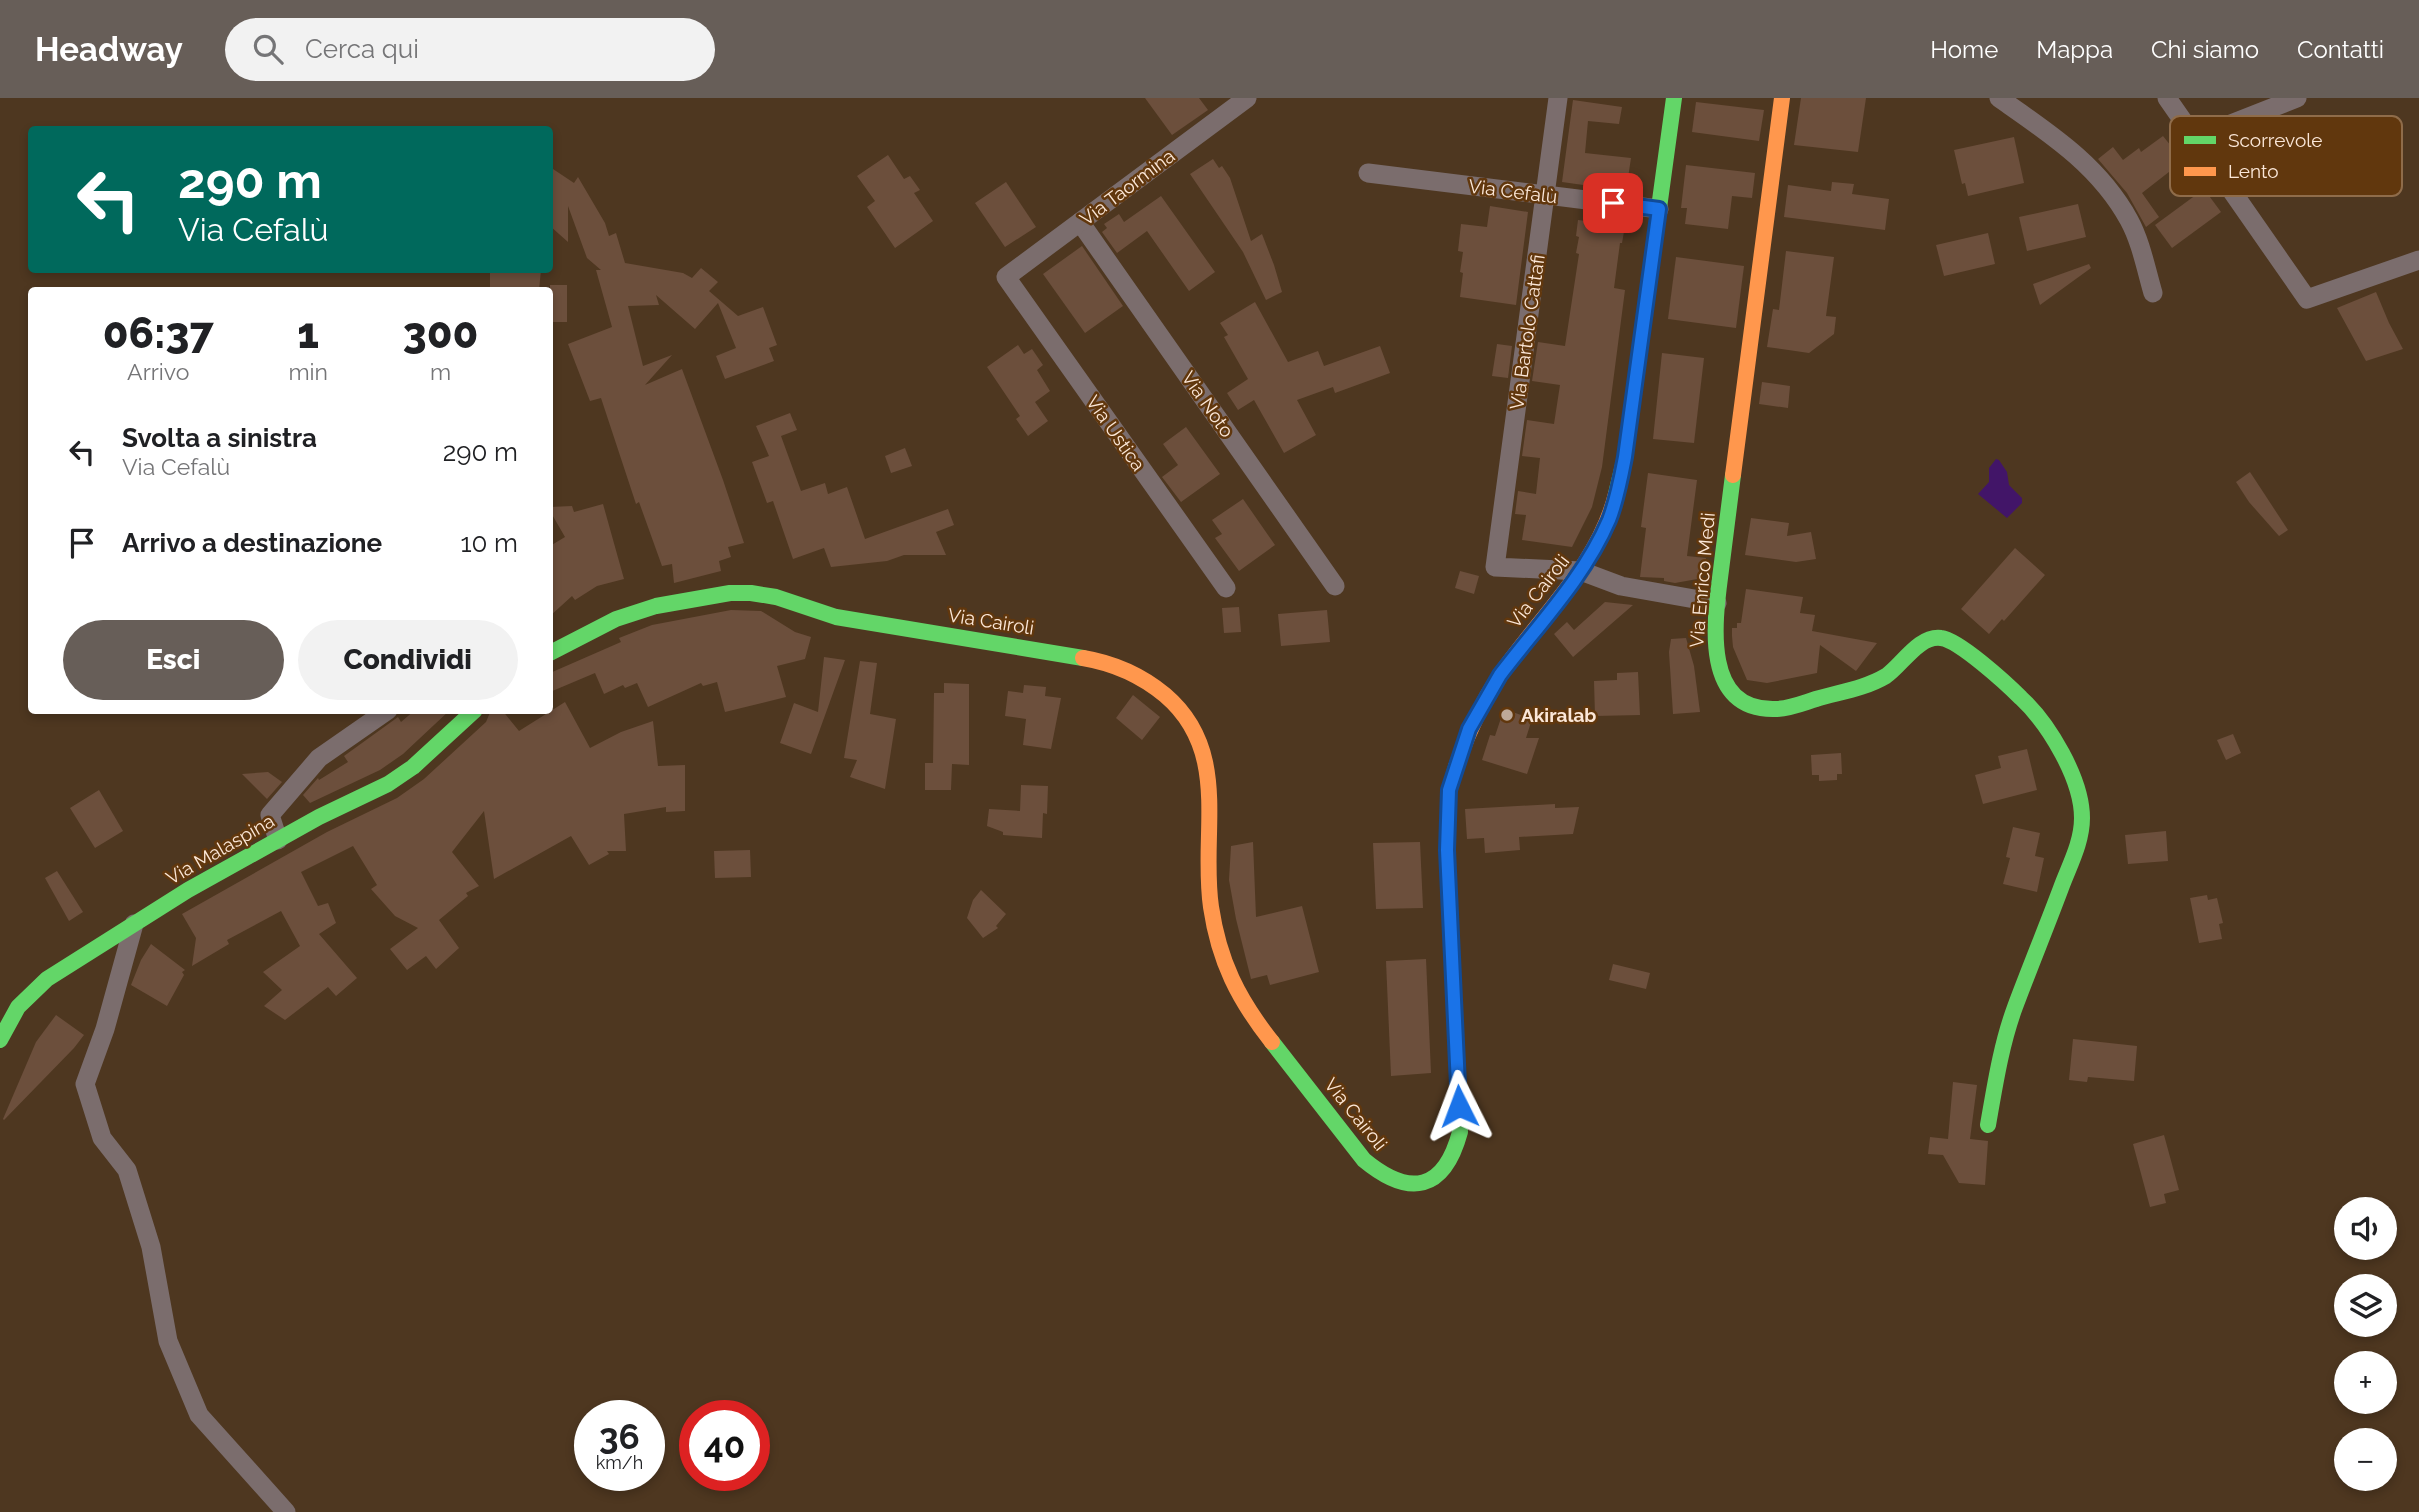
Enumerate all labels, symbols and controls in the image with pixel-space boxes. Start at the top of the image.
search box [225,18,715,81]
text: Headway [35,30,183,69]
icon: search [249,30,287,68]
text: Cerca qui [305,34,419,64]
text: Home [1930,35,1998,64]
text: Mappa [2036,35,2113,64]
text: Chi siamo [2151,35,2259,64]
text: Contatti [2297,35,2384,64]
legend [2170,116,2402,196]
text: Scorrevole [2228,129,2323,151]
street label: Via Taormina [1075,144,1179,230]
text: 290 m [178,152,322,209]
icon: left [63,154,154,245]
text: Lento [2228,160,2279,182]
pin [1583,173,1643,233]
street label: Via Cefalù [1467,175,1559,207]
icon: arrive [1594,184,1632,222]
text: Via Cefalù [178,211,329,248]
street label: Via Bartolo Cattafi [1505,253,1549,411]
text: 06:37 [103,309,214,358]
text: 1 [297,309,319,358]
text: 300 [403,309,478,358]
text: Arrivo [127,358,189,385]
text: min [288,358,328,385]
text: m [430,358,451,385]
street label: Via Noto [1177,367,1239,441]
street label: Via Ustica [1082,391,1150,475]
text: Svolta a sinistra [122,423,317,453]
icon: left [63,433,101,471]
text: 290 m [443,437,518,467]
text: Via Cefalù [122,453,230,480]
street label: Via Enrico Medi [1685,511,1719,649]
icon: arrive [63,524,101,562]
text: Arrivo a destinazione [122,528,382,558]
text: 10 m [460,528,518,558]
street label: Via Cairoli [1503,550,1573,632]
street label: Via Cairoli [946,603,1036,639]
button: Esci [63,620,284,700]
button: Condividi [298,620,518,700]
place label: Akiralab [1521,704,1596,726]
marker: Akiralab [1499,707,1515,723]
street label: Via Malaspina [162,809,278,889]
position arrow [1422,1069,1496,1143]
street label: Via Cairoli [1320,1073,1392,1155]
map controls [2334,1197,2397,1491]
button: sound [2334,1197,2397,1260]
button: layers [2334,1274,2397,1337]
button: + [2334,1351,2397,1414]
speed limit sign: 40 [679,1400,770,1491]
text: 36 [599,1416,640,1457]
button: − [2334,1428,2397,1491]
text: km/h [596,1452,643,1473]

